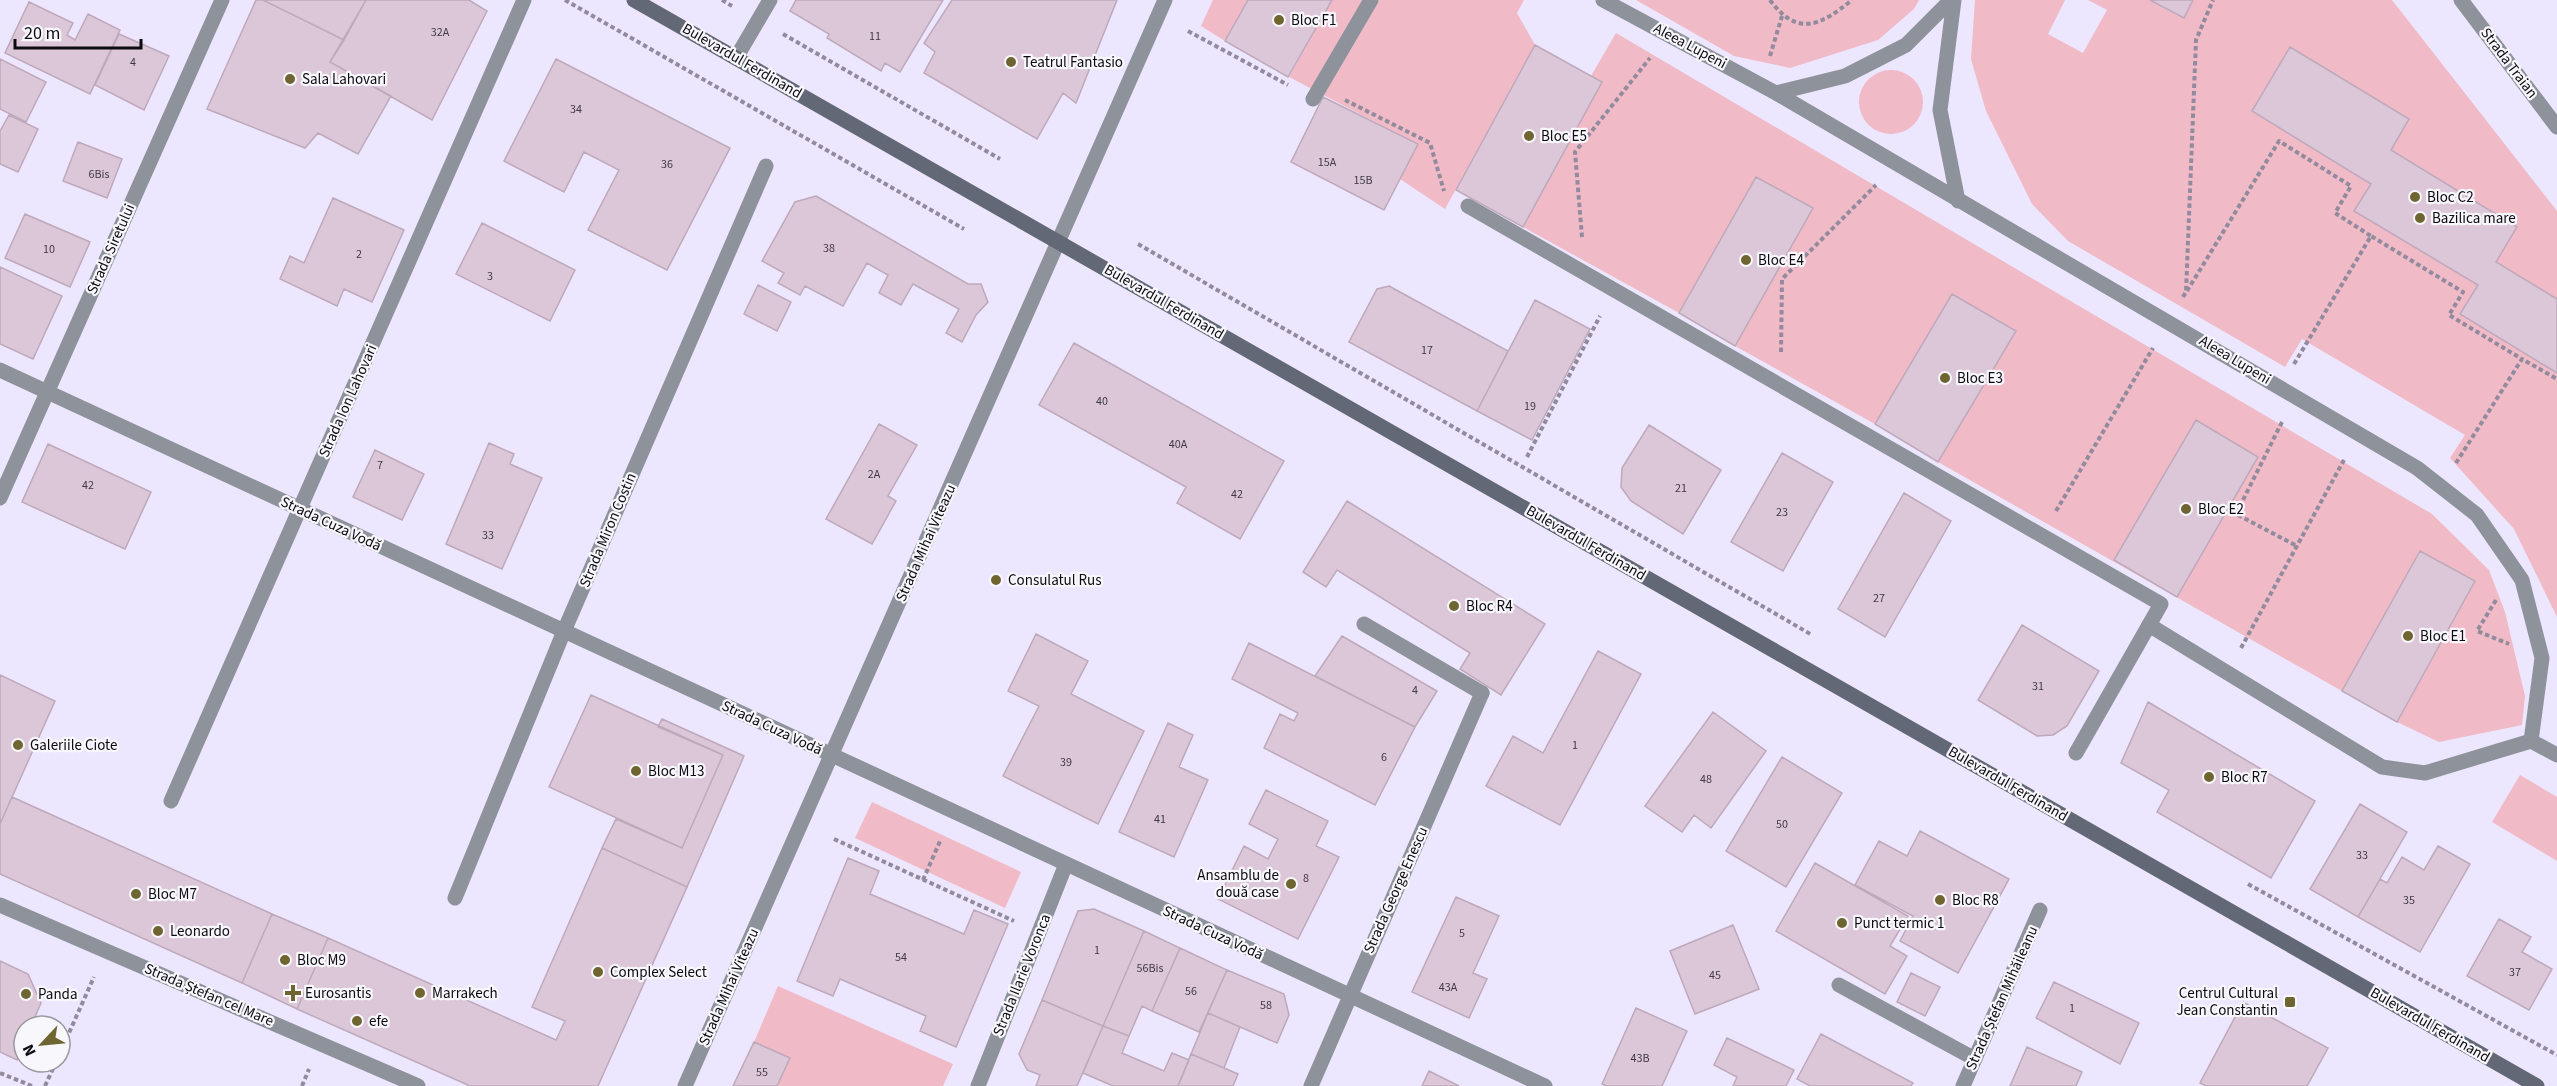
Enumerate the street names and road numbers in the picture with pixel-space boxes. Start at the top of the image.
street label: Bulevardul Ferdinand [678,18,806,104]
street label: Aleea Lupeni [1650,18,1730,74]
street label: Strada Traian [2476,23,2542,103]
street label: Strada Siretului [82,200,140,298]
street label: Bulevardul Ferdinand [1100,259,1228,345]
street label: Aleea Lupeni [2195,330,2275,390]
street label: Strada Ion Lahovari [314,341,382,461]
street label: Strada Miron Costin [574,469,642,591]
street label: Strada Mihai Viteazu [891,481,961,605]
street label: Strada Cuza Vodă [277,492,385,556]
street label: Bulevardul Ferdinand [1522,500,1650,586]
street label: Strada Cuza Vodă [718,696,826,760]
street label: Bulevardul Ferdinand [1944,741,2072,827]
street label: Strada George Enescu [1359,823,1433,957]
street label: Strada Cuza Vodă [1159,901,1267,965]
street label: Strada Ilarie Voronca [988,911,1056,1039]
street label: Strada Ștefan Mihăileanu [1961,923,2043,1073]
street label: Strada Mihai Viteazu [694,925,764,1049]
street label: Strada Ștefan cel Mare [141,958,277,1032]
street label: Bulevardul Ferdinand [2366,982,2494,1068]

